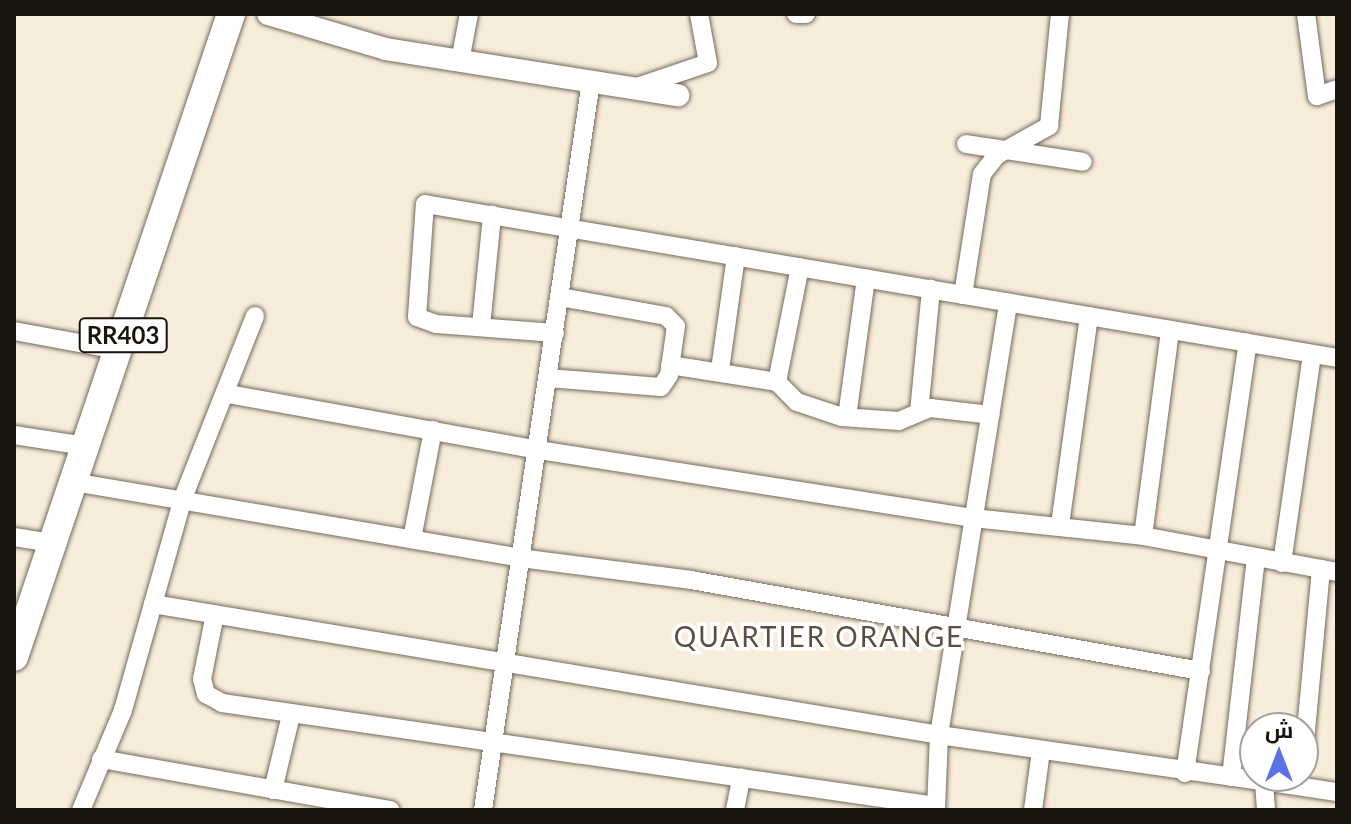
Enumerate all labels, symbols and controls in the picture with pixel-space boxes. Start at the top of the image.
road number: RR403 [77,315,169,355]
district label: QUARTIER ORANGE [674,619,964,653]
north arrow [1239,712,1319,792]
text: ش [1265,716,1293,743]

